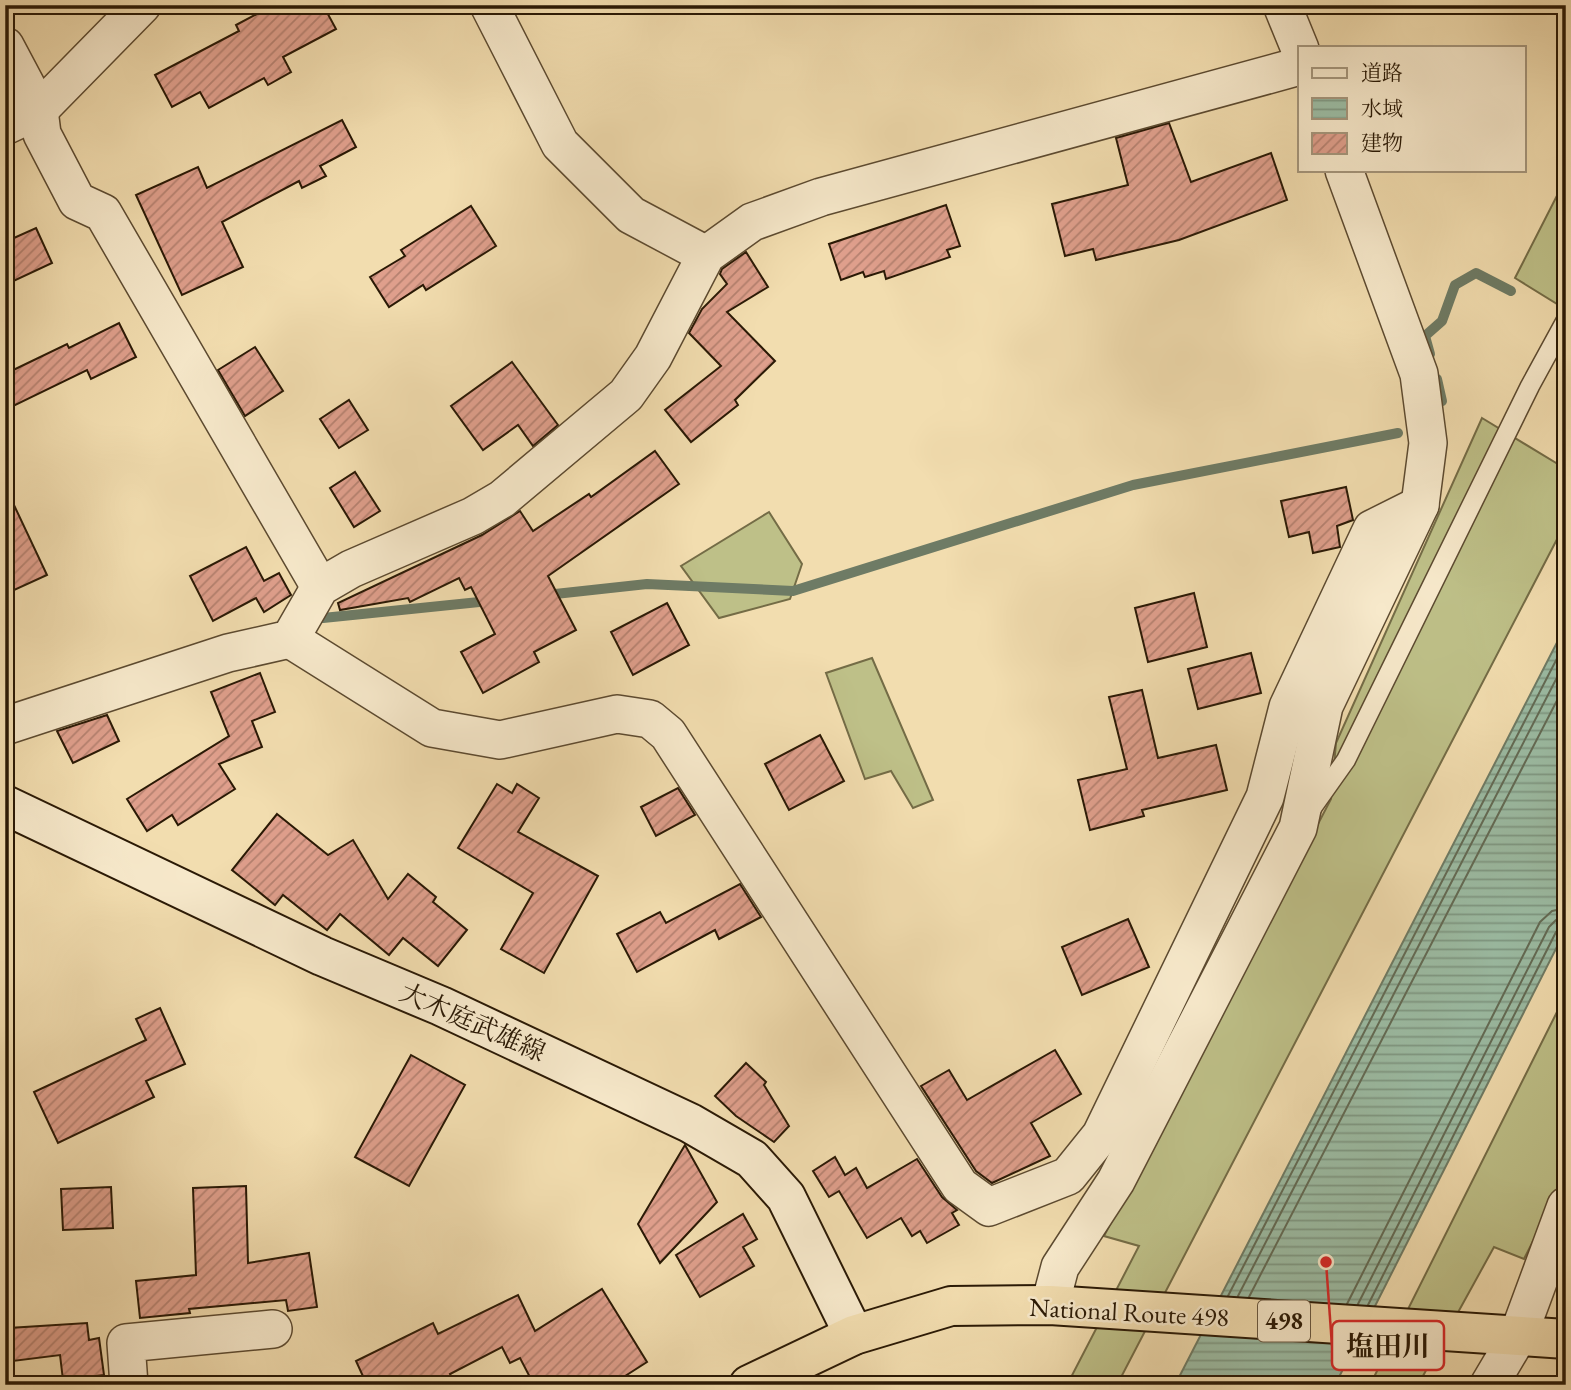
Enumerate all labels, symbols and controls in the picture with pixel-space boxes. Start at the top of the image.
legend [1298,46,1526,172]
text: 道路 [1361,59,1403,86]
text: 水域 [1361,95,1403,122]
text: 建物 [1361,129,1403,156]
street label: 大木庭武雄線 [395,975,551,1069]
street label: National Route 498 [1028,1290,1230,1334]
road number: 498 [1258,1301,1310,1342]
callout: 塩田川 [1332,1321,1444,1370]
text: 塩田川 [1346,1328,1430,1364]

